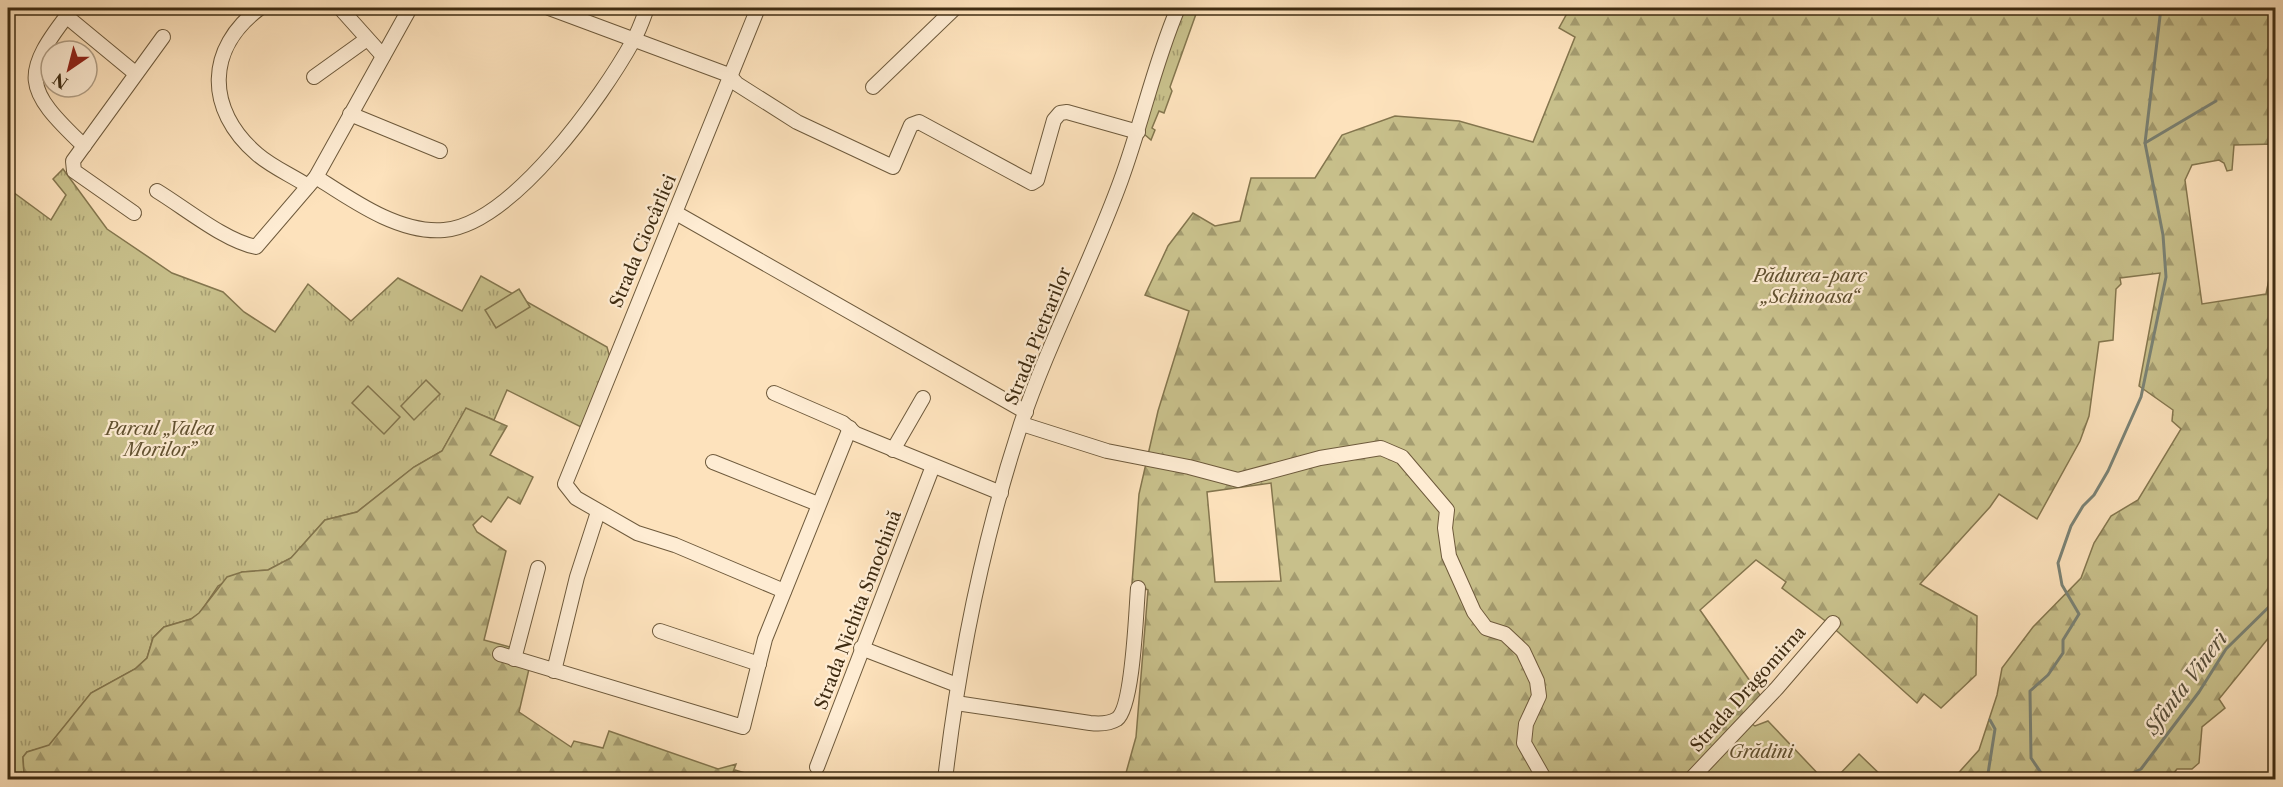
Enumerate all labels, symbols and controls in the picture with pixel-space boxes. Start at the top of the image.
north arrow [39,39,99,99]
text: N [49,69,72,93]
street label: Strada Ciocârliei [605,171,681,311]
street label: Strada Pietrarilor [1000,263,1076,408]
park label: Pădurea-parc „Schinoasa“ [1751,265,1868,308]
park label: Parcul „Valea Morilor” [103,418,215,461]
street label: Strada Nichita Smochină [810,507,906,713]
street label: Strada Dragomirna [1686,621,1811,756]
water label: Sfânta Vineri [2139,625,2234,740]
park label: Grădini [1729,741,1795,763]

